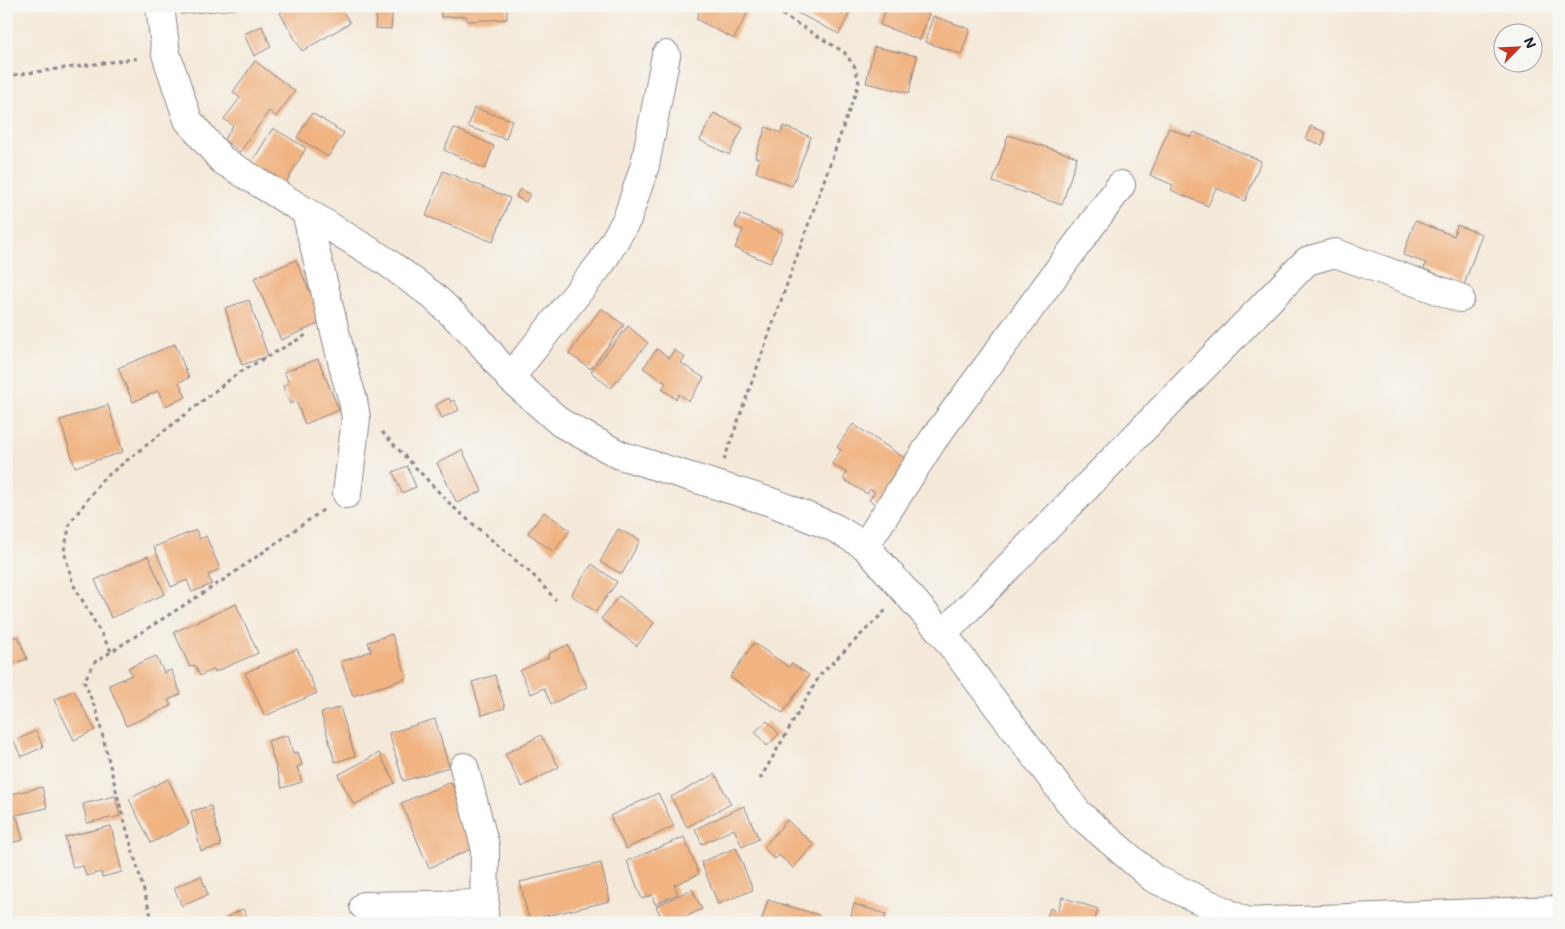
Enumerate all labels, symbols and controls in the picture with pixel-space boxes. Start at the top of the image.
north arrow [1492,22,1542,72]
text: N [1519,34,1541,51]

